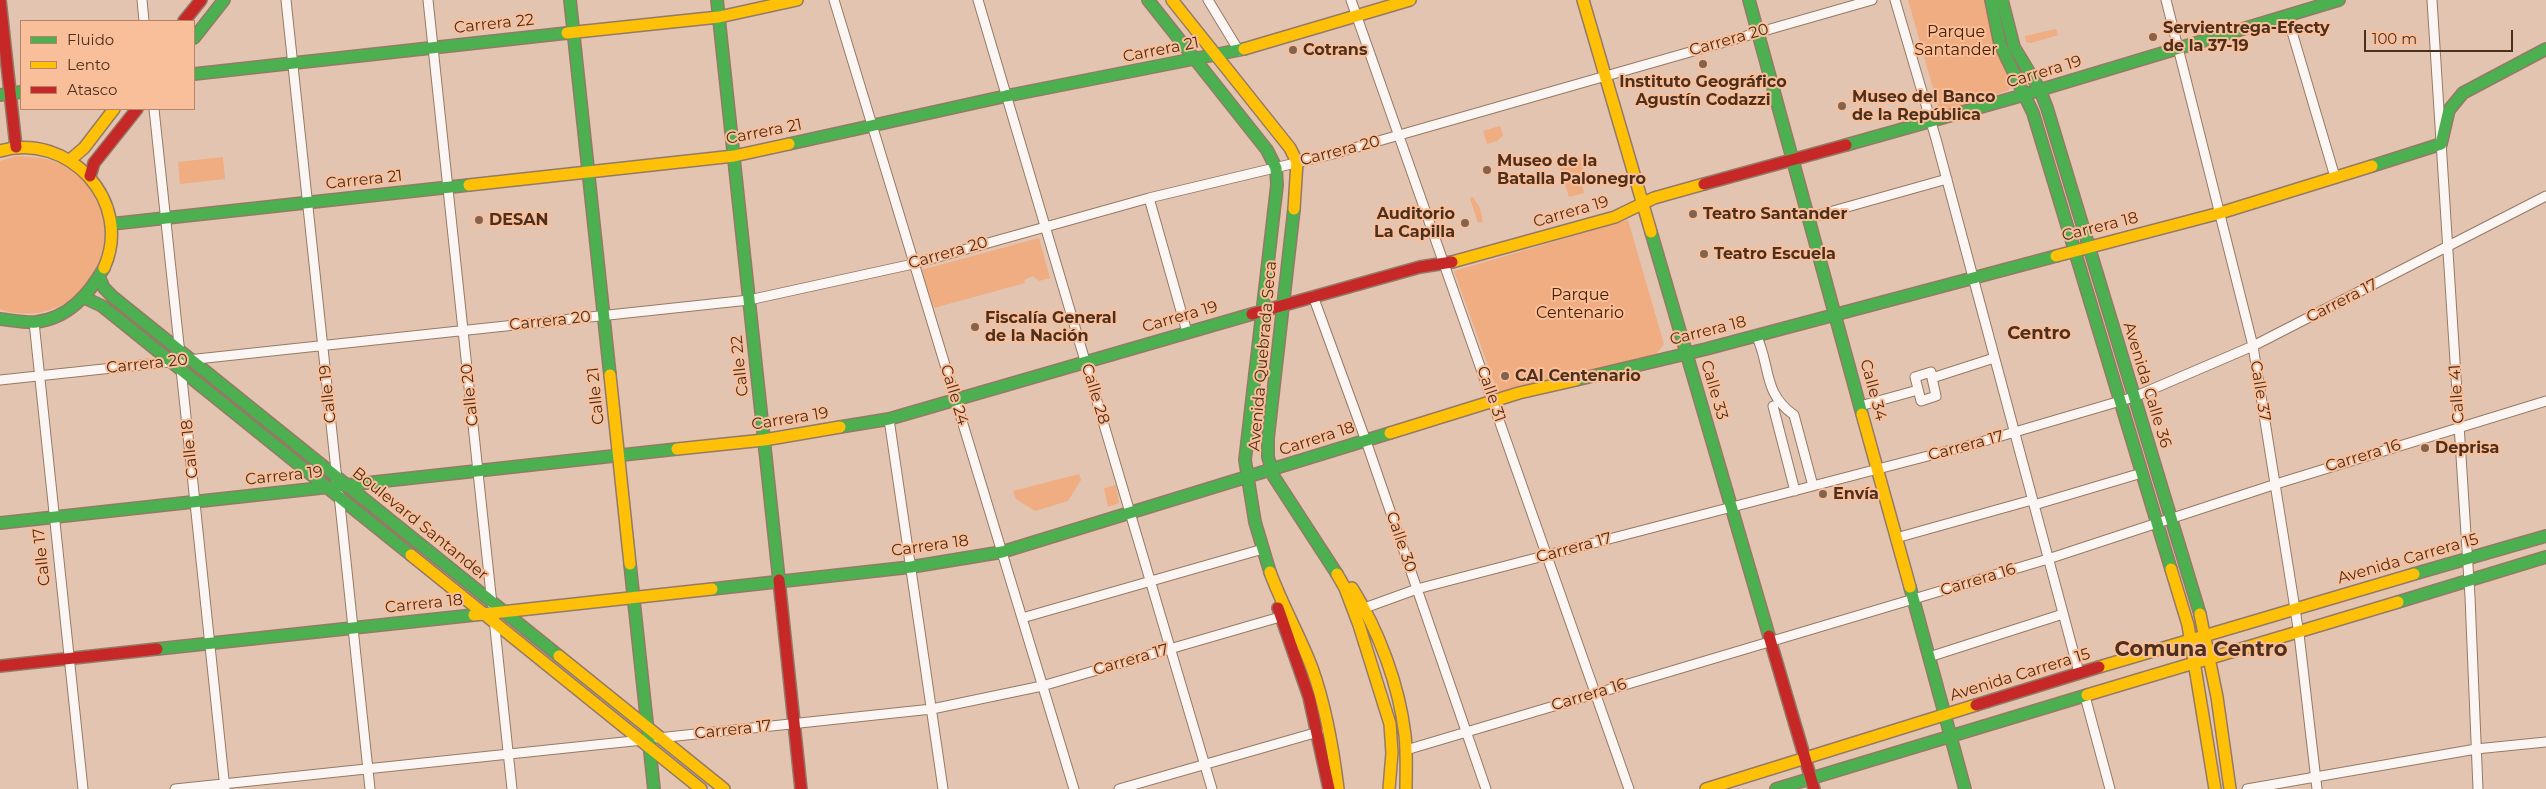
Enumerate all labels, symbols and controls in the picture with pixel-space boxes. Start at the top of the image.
street label: Carrera 22 [453,10,535,38]
place label: Servientrega-Efecty de la 37-19 [2163,18,2330,56]
street label: Carrera 20 [1687,19,1771,61]
legend [20,20,195,110]
scale bar [2366,20,2515,52]
park label: Parque Santander [1914,22,1998,60]
text: 100 m [2372,29,2417,48]
text: Fluido [67,30,114,49]
marker: Servientrega-Efecty de la 37-19 [2147,31,2159,43]
street label: Carrera 21 [1121,33,1201,67]
place label: Cotrans [1303,40,1367,60]
marker: Cotrans [1287,44,1299,56]
street label: Carrera 19 [2004,51,2084,93]
text: Lento [67,55,110,74]
marker: Instituto Geográfico Agustín Codazzi [1697,58,1709,70]
place label: Instituto Geográfico Agustín Codazzi [1619,72,1787,110]
text: Atasco [67,80,117,99]
place label: Museo del Banco de la República [1852,87,1995,125]
marker: Museo del Banco de la República [1836,100,1848,112]
street label: Carrera 21 [724,115,804,149]
street label: Carrera 20 [1298,132,1382,170]
place label: Museo de la Batalla Palonegro [1497,151,1646,189]
marker: Museo de la Batalla Palonegro [1481,164,1493,176]
street label: Carrera 21 [325,166,403,194]
street label: Carrera 19 [1531,192,1611,232]
place label: Auditorio La Capilla [1374,204,1455,242]
place label: Teatro Santander [1703,204,1847,224]
marker: Teatro Santander [1687,208,1699,220]
street label: Carrera 18 [2060,208,2140,246]
place label: DESAN [489,210,548,230]
marker: DESAN [473,214,485,226]
marker: Auditorio La Capilla [1459,217,1471,229]
street label: Carrera 20 [906,232,990,274]
place label: Teatro Escuela [1714,244,1836,264]
marker: Teatro Escuela [1698,248,1710,260]
street label: Avenida Quebrada Seca [1245,260,1281,452]
street label: Carrera 17 [2303,275,2381,327]
park label: Parque Centenario [1536,285,1624,323]
street label: Carrera 19 [1140,297,1220,337]
street label: Carrera 20 [508,307,592,335]
place label: Fiscalía General de la Nación [985,308,1117,346]
street label: Carrera 18 [1668,312,1748,350]
street label: Avenida Calle 36 [2119,320,2175,450]
marker: Fiscalía General de la Nación [969,321,981,333]
district label: Centro [2007,323,2071,345]
street label: Calle 22 [727,335,753,397]
street label: Carrera 20 [105,350,189,378]
street label: Calle 34 [1856,357,1890,423]
street label: Calle 33 [1696,358,1732,422]
street label: Calle 37 [2246,359,2274,423]
street label: Calle 28 [1077,361,1113,427]
street label: Calle 24 [936,362,972,428]
street label: Calle 20 [457,363,483,427]
street label: Calle 31 [1472,363,1510,425]
street label: Calle 19 [315,364,341,424]
street label: Calle 41 [2445,364,2469,424]
street label: Calle 21 [583,366,609,426]
place label: CAI Centenario [1515,366,1641,386]
marker: CAI Centenario [1499,370,1511,382]
street label: Carrera 19 [750,403,830,435]
street label: Carrera 18 [1277,418,1357,460]
street label: Calle 18 [177,419,203,479]
street label: Carrera 17 [1926,427,2006,465]
street label: Carrera 16 [2323,435,2403,477]
place label: Deprisa [2435,438,2499,458]
marker: Deprisa [2419,442,2431,454]
street label: Carrera 19 [244,462,324,490]
street label: Boulevard Santander [348,463,492,585]
place label: Envía [1833,484,1879,504]
marker: Envía [1817,488,1829,500]
street label: Calle 30 [1382,509,1420,575]
street label: Calle 17 [29,527,55,587]
street label: Carrera 17 [1534,529,1614,567]
street label: Avenida Carrera 15 [2335,530,2481,588]
street label: Carrera 18 [890,531,970,561]
street label: Carrera 16 [1938,559,2018,601]
street label: Carrera 18 [384,590,464,618]
district label: Comuna Centro [2115,637,2287,663]
street label: Carrera 17 [1091,640,1171,680]
street label: Avenida Carrera 15 [1947,645,2093,705]
street label: Carrera 16 [1549,674,1629,716]
street label: Carrera 17 [693,716,773,744]

